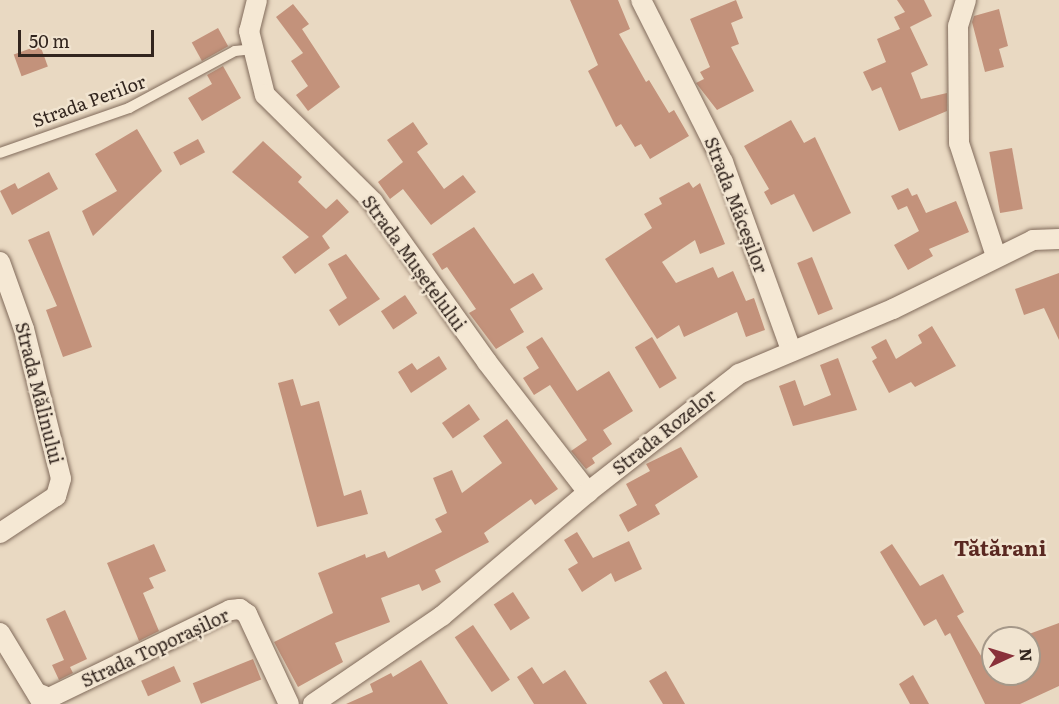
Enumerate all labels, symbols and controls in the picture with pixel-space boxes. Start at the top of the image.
scale bar [21,18,158,56]
text: 50 m [29,27,70,54]
street label: Strada Perilor [29,70,149,132]
street label: Strada Măceșilor [700,134,772,276]
street label: Strada Mușețelului [358,191,470,335]
street label: Strada Mălinului [11,320,67,466]
street label: Strada Rozelor [608,385,720,479]
district label: Tătărani [954,534,1046,560]
street label: Strada Toporașilor [78,604,232,692]
north arrow [981,626,1041,686]
text: N [1015,647,1039,662]

